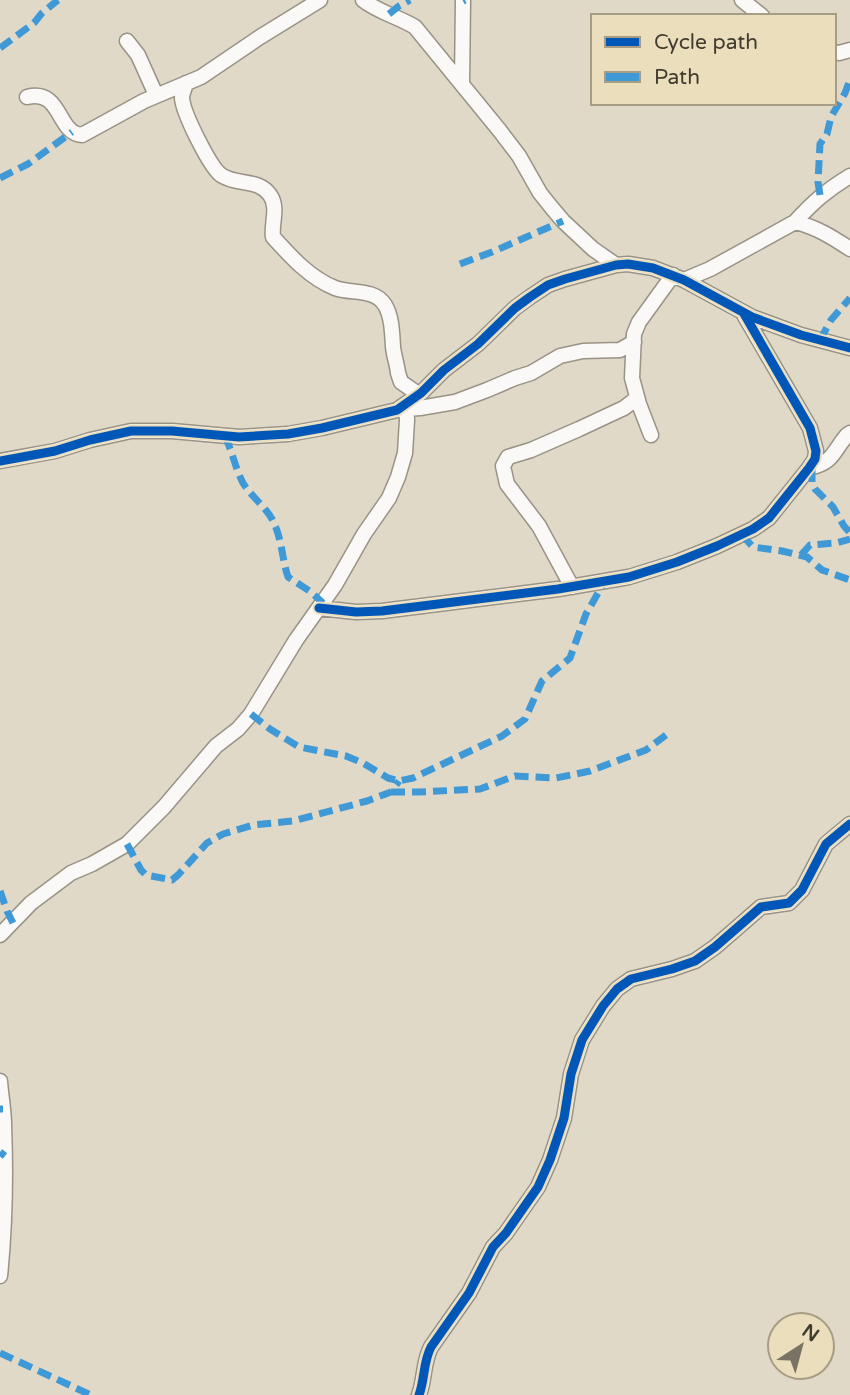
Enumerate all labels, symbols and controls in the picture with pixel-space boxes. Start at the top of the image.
legend [591,14,836,105]
text: Cycle path [654,30,758,55]
text: Path [654,65,700,90]
north arrow [766,1311,836,1381]
text: N [798,1320,823,1346]

